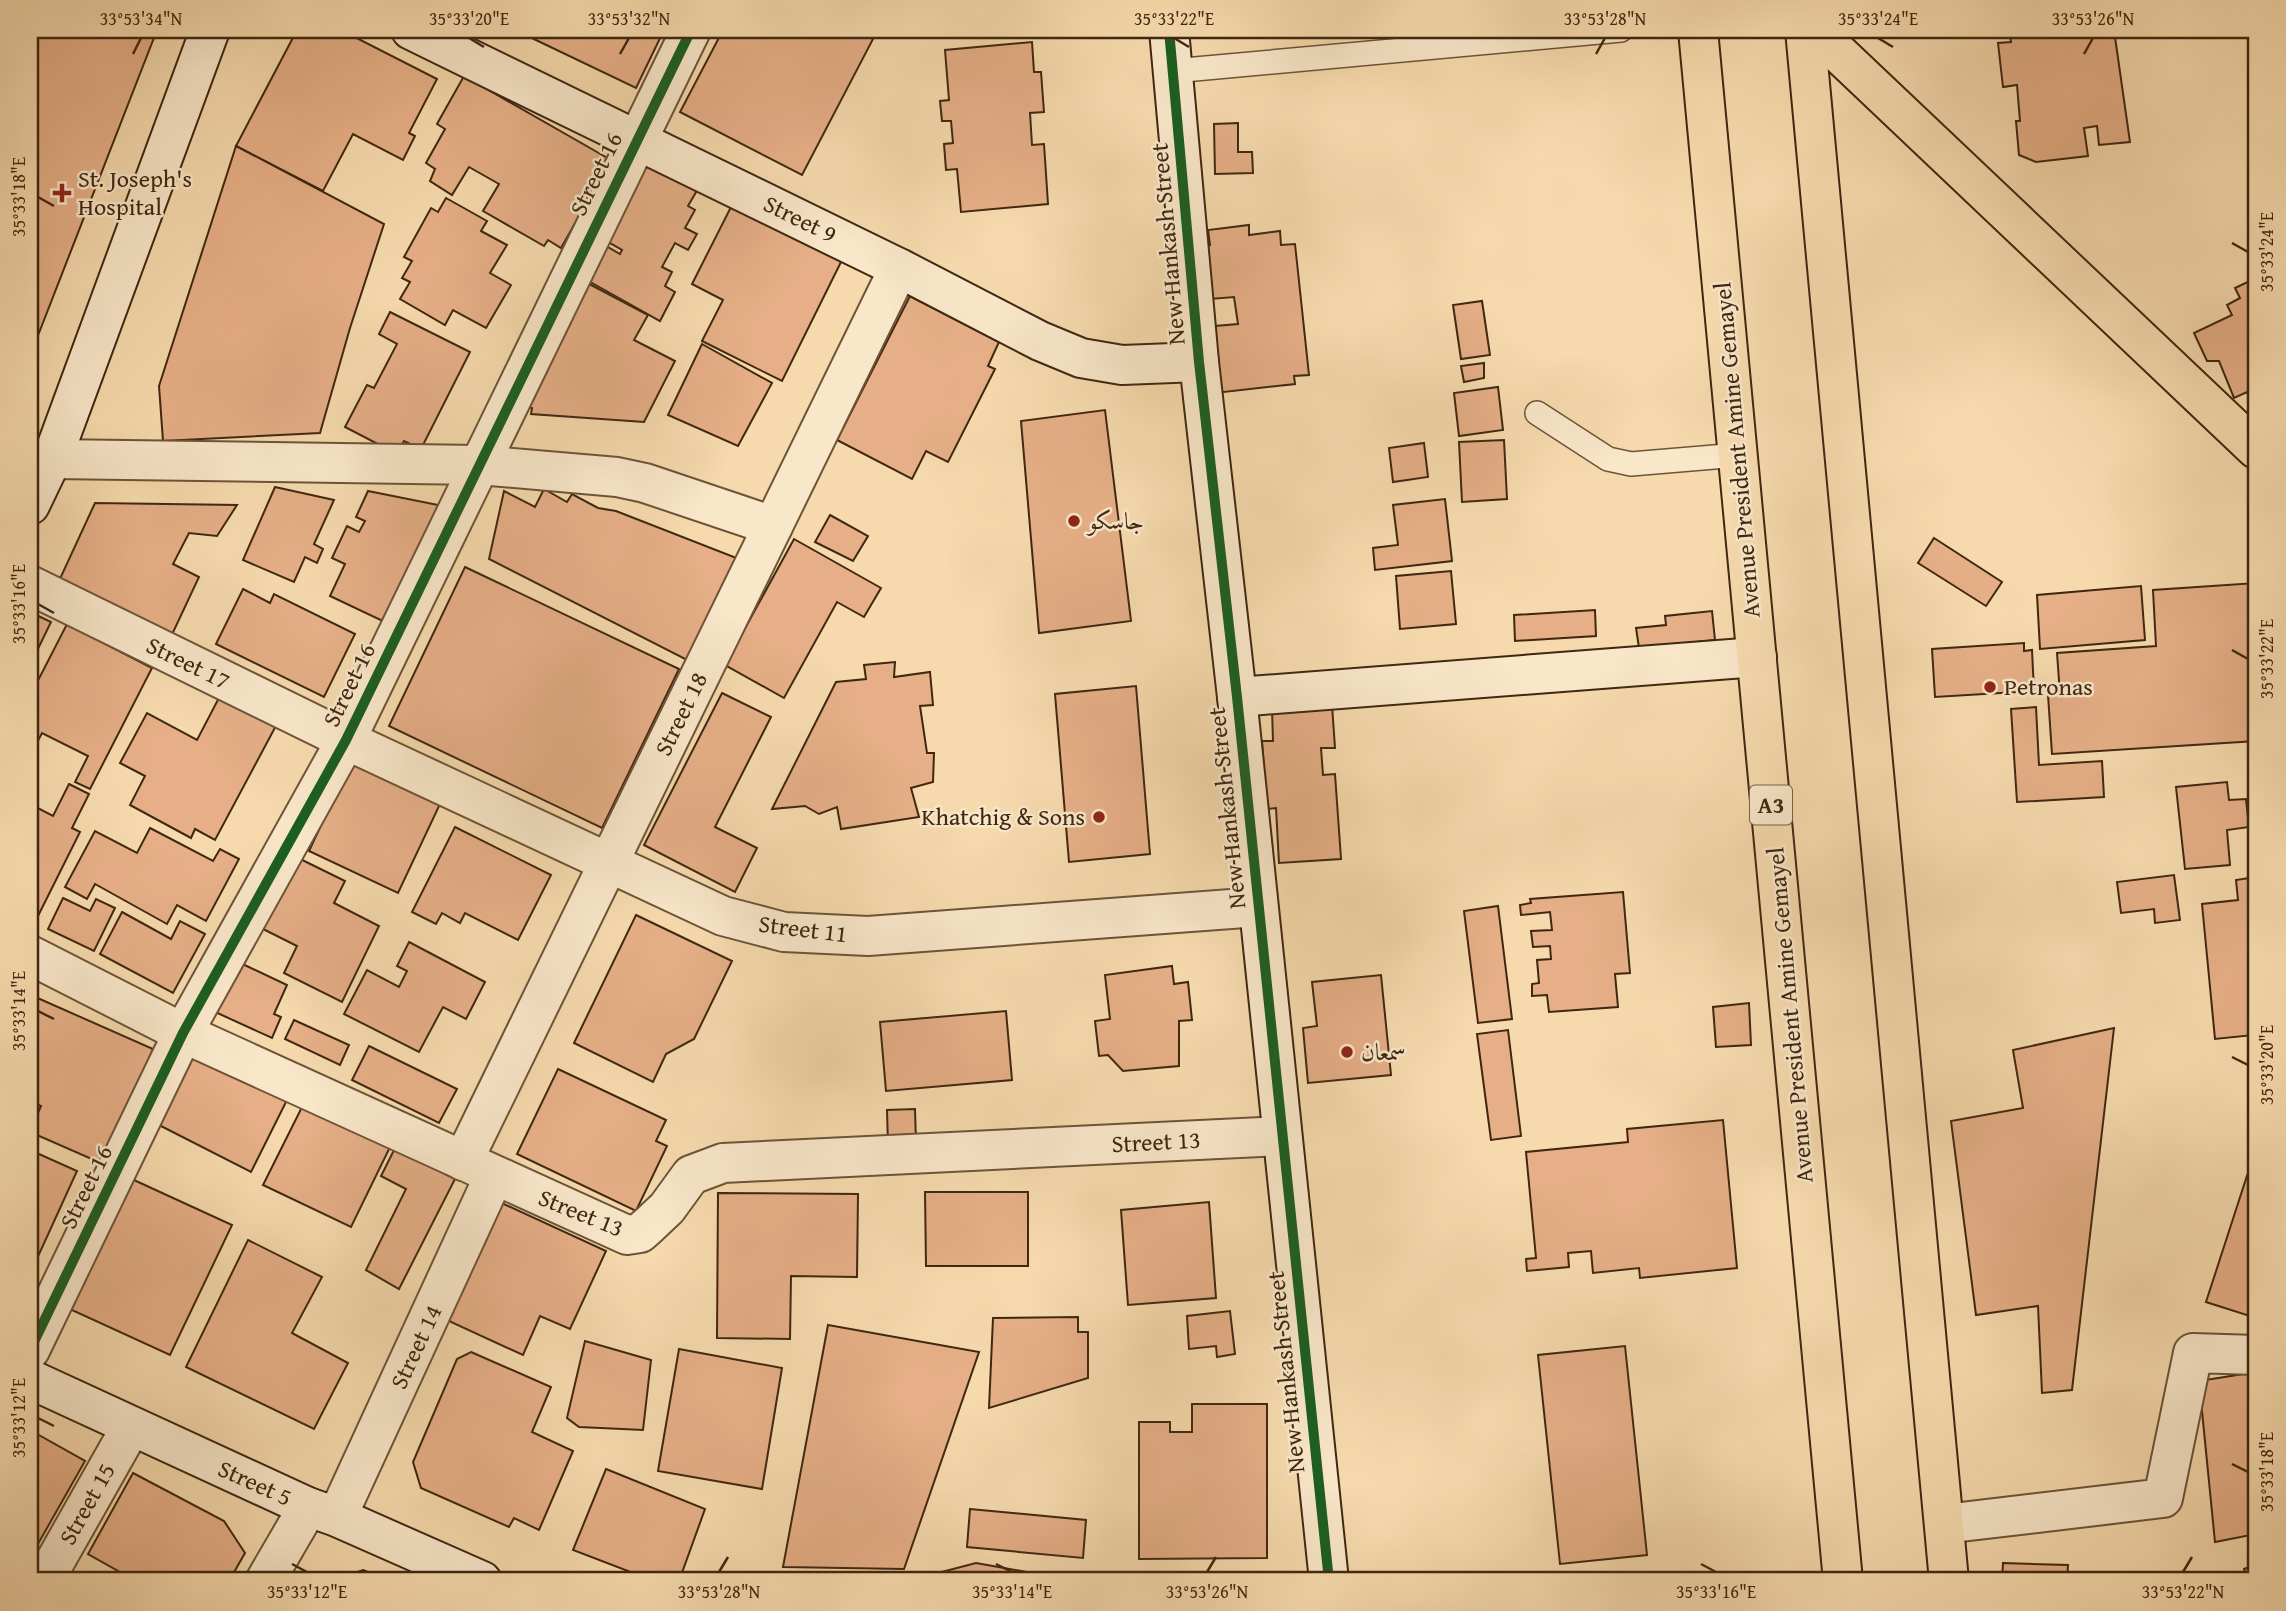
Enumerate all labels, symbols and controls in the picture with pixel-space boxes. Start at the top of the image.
text: 33°53'34"N [100,5,183,32]
text: 35°33'20"E [429,5,509,32]
text: 33°53'32"N [588,5,671,32]
text: 35°33'22"E [1134,5,1214,32]
text: 33°53'28"N [1564,5,1647,32]
text: 35°33'24"E [1838,5,1918,32]
text: 33°53'26"N [2052,5,2135,32]
street label: Street 16 [560,126,631,221]
street label: New Hankash Street [1141,141,1194,346]
text: 35°33'18"E [5,157,32,237]
place label: St. Joseph's Hospital [78,161,192,224]
marker: St. Joseph's Hospital [52,183,72,203]
street label: Street 9 [758,186,843,251]
text: 35°33'24"E [2253,212,2280,292]
street label: Avenue President Amine Gemayel [1704,280,1769,619]
place label: جاسكو [1086,503,1144,538]
marker: جاسكو [1066,513,1082,529]
text: 35°33'16"E [5,564,32,644]
text: 35°33'22"E [2253,619,2280,699]
street label: Street 17 [141,627,236,698]
street label: Street 16 [313,637,384,732]
street label: Street 18 [645,666,716,761]
place label: Petronas [2004,669,2093,704]
marker: Petronas [1982,679,1998,695]
street label: New Hankash Street [1198,705,1254,911]
road number: A3 [1750,786,1792,824]
place label: Khatchig & Sons [921,799,1085,834]
marker: Khatchig & Sons [1091,809,1107,825]
street label: Avenue President Amine Gemayel [1757,845,1822,1184]
street label: Street 11 [757,906,849,951]
text: 35°33'14"E [5,971,32,1051]
text: 35°33'20"E [2253,1025,2280,1105]
place label: سمعان [1361,1034,1406,1069]
marker: سمعان [1339,1044,1355,1060]
street label: Street 13 [1111,1122,1201,1161]
street label: Street 16 [50,1139,121,1234]
street label: Street 13 [533,1180,629,1245]
street label: New Hankash Street [1257,1269,1313,1475]
street label: Street 14 [381,1299,450,1395]
text: 35°33'12"E [5,1378,32,1458]
text: 35°33'18"E [2253,1432,2280,1512]
street label: Street 5 [213,1451,298,1514]
street label: Street 15 [50,1456,123,1551]
text: 35°33'12"E [267,1578,347,1605]
text: 33°53'28"N [678,1578,761,1605]
text: 35°33'14"E [972,1578,1052,1605]
text: 33°53'26"N [1166,1578,1249,1605]
text: 35°33'16"E [1676,1578,1756,1605]
text: 33°53'22"N [2142,1578,2225,1605]

